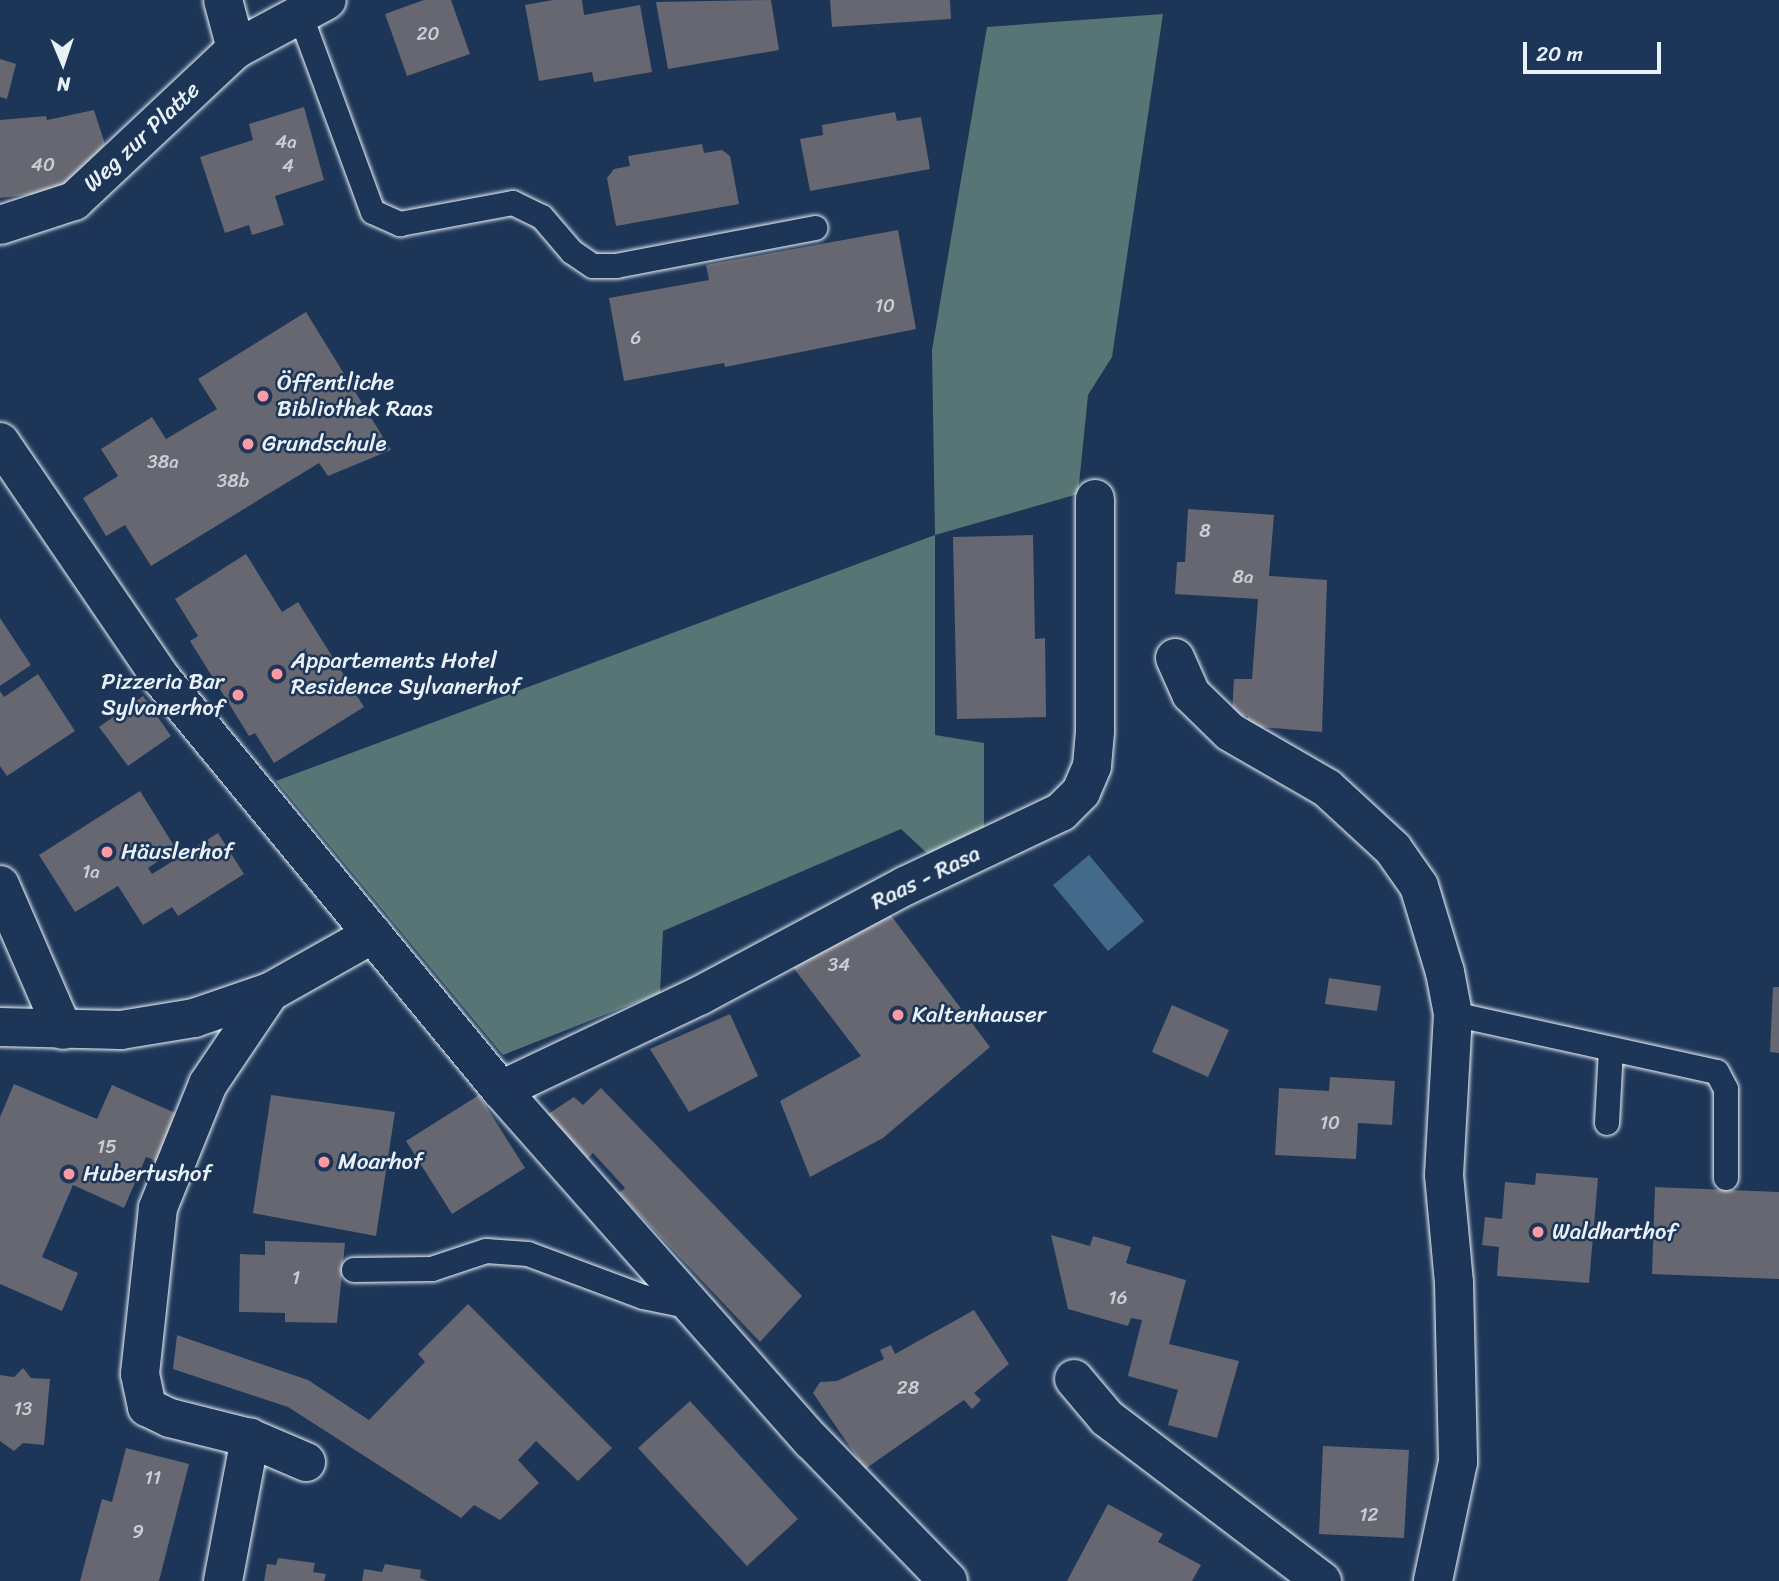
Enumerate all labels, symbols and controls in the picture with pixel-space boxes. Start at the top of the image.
house number: 20 [417,23,439,45]
north arrow [28,28,98,98]
scale bar [1527,28,1665,72]
text: 20 m [1536,35,1583,73]
text: N [57,68,71,101]
street label: Weg zur Platte [78,76,206,198]
house number: 4a [275,131,297,153]
house number: 40 [31,154,55,176]
house number: 4 [282,155,294,177]
house number: 10 [875,295,895,317]
house number: 6 [631,327,641,349]
place label: Öffentliche Bibliothek Raas [277,369,434,423]
marker: Öffentliche Bibliothek Raas [255,388,271,404]
place label: Grundschule [262,430,387,458]
marker: Grundschule [240,436,256,452]
house number: 38a [147,451,179,473]
house number: 38b [217,470,249,492]
house number: 8 [1199,520,1211,542]
house number: 8a [1233,566,1253,588]
place label: Appartements Hotel Residence Sylvanerhof [291,647,521,701]
marker: Appartements Hotel Residence Sylvanerhof [269,666,285,682]
place label: Pizzeria Bar Sylvanerhof [101,668,224,722]
marker: Pizzeria Bar Sylvanerhof [230,687,246,703]
place label: Häuslerhof [121,838,233,866]
street label: Raas - Rasa [867,840,985,916]
marker: Häuslerhof [99,844,115,860]
house number: 1a [82,861,100,883]
house number: 34 [828,954,850,976]
place label: Kaltenhauser [912,1001,1046,1029]
marker: Kaltenhauser [890,1007,906,1023]
house number: 10 [1320,1112,1340,1134]
house number: 15 [97,1136,117,1158]
place label: Moarhof [338,1148,423,1176]
marker: Moarhof [316,1154,332,1170]
place label: Hubertushof [83,1160,211,1188]
marker: Hubertushof [61,1166,77,1182]
place label: Waldharthof [1552,1218,1677,1246]
marker: Waldharthof [1530,1224,1546,1240]
house number: 1 [292,1267,300,1289]
house number: 16 [1109,1287,1127,1309]
house number: 28 [897,1377,919,1399]
house number: 13 [14,1398,32,1420]
house number: 11 [145,1467,161,1489]
house number: 12 [1359,1504,1379,1526]
house number: 9 [132,1521,144,1543]

